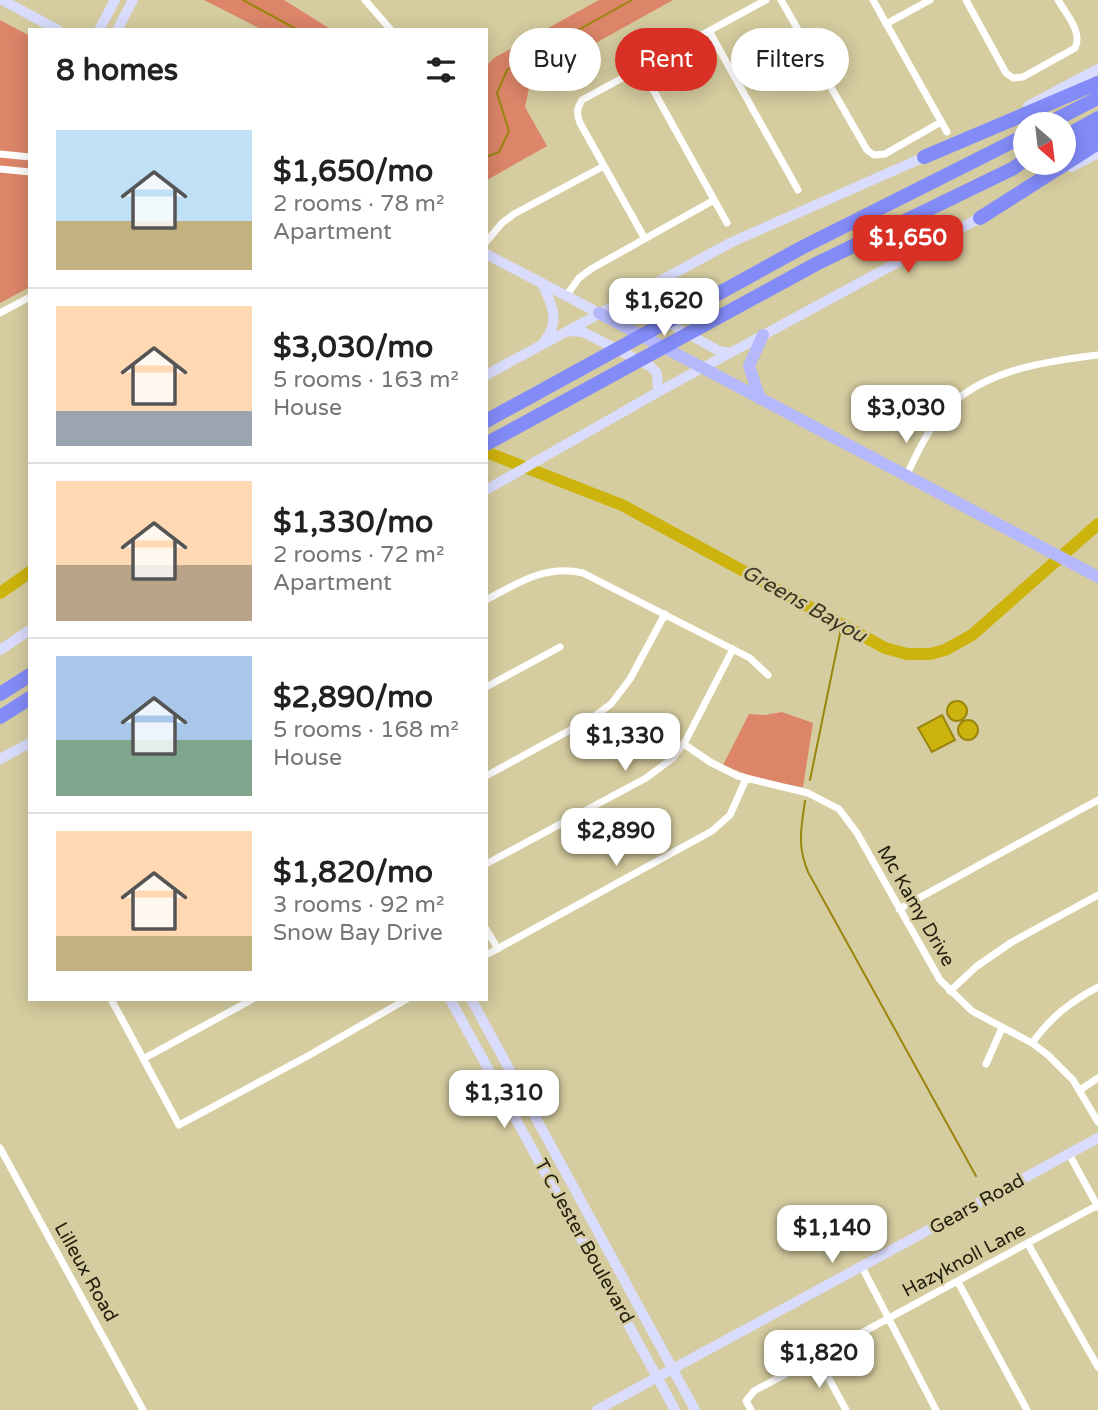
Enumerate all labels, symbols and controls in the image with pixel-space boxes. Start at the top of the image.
chip: Buy [509,28,601,91]
chip: Rent [615,28,717,91]
chip: Filters [731,28,849,91]
icon: filters [422,51,460,89]
text: 8 homes [56,52,178,89]
north arrow [1013,112,1076,175]
map controls [1013,112,1076,175]
text: $1,650/mo [273,153,433,190]
icon: home [112,158,196,242]
text: 2 rooms · 78 m² [273,190,444,218]
pin: $1,650 [851,216,965,275]
text: Apartment [273,218,392,246]
text: $1,650 [869,224,947,252]
pin: $1,620 [607,278,721,338]
text: $1,620 [625,287,703,315]
text: $3,030/mo [273,329,433,366]
icon: home [112,334,196,418]
text: 5 rooms · 163 m² [273,366,459,394]
pin: $3,030 [849,386,963,445]
text: House [273,394,342,422]
text: $3,030 [867,394,945,422]
text: $1,330/mo [273,504,433,541]
icon: home [112,509,196,593]
text: 2 rooms · 72 m² [273,541,444,569]
water label: Greens Bayou [737,559,872,649]
text: Apartment [273,569,392,597]
text: $2,890/mo [273,679,433,716]
icon: home [112,684,196,768]
pin: $1,330 [568,714,682,773]
text: 5 rooms · 168 m² [273,716,459,744]
text: $1,330 [586,722,664,750]
text: House [273,744,342,772]
pin: $2,890 [559,808,673,868]
text: $2,890 [577,817,655,845]
street label: Mc Kamy Drive [873,842,959,970]
text: $1,820/mo [273,854,433,891]
icon: home [112,859,196,943]
text: 3 rooms · 92 m² [273,891,444,919]
text: Snow Bay Drive [273,919,443,947]
pin: $1,310 [447,1070,561,1130]
text: $1,310 [465,1079,543,1107]
street label: T C Jester Boulevard [530,1155,638,1327]
street label: Gears Road [926,1169,1028,1239]
pin: $1,140 [775,1206,889,1265]
text: $1,140 [793,1214,871,1242]
street label: Lilleux Road [50,1218,122,1326]
street label: Hazyknoll Lane [899,1218,1029,1302]
pin: $1,820 [762,1330,876,1390]
text: $1,820 [780,1339,858,1367]

